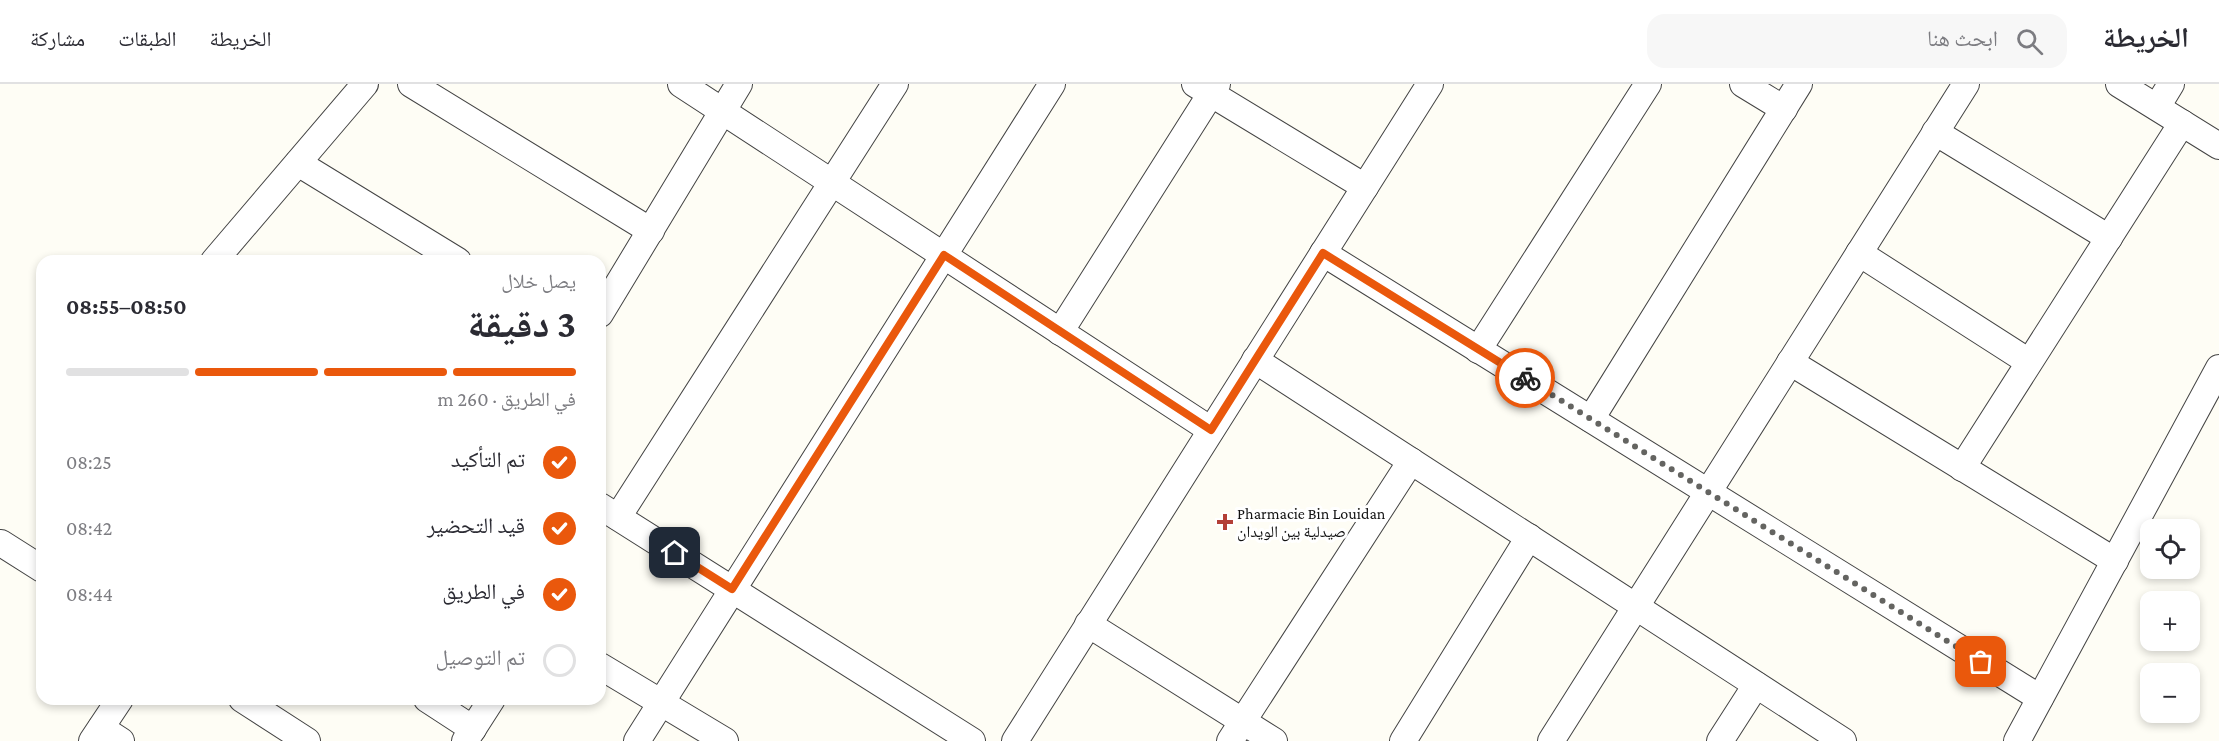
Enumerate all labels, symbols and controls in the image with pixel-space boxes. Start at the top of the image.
search box [1647,14,2067,68]
text: الخريطة [2103,22,2189,53]
icon: search [2013,25,2046,58]
text: ابحث هنا [1927,26,1998,51]
text: مشاركة [30,27,85,51]
text: الطبقات [118,27,177,51]
text: الخريطة [210,27,271,51]
text: يصل خلال [501,270,576,292]
text: 08:50–08:55 [66,294,187,319]
text: 3 دقيقة [468,302,576,345]
courier [1495,348,1555,408]
icon: bike [1509,362,1542,395]
text: في الطريق · 260 m [438,388,576,410]
icon: check [543,446,576,479]
text: تم التأكيد [451,447,525,472]
text: 08:25 [66,451,112,473]
place label: Pharmacie Bin Louidan صيدلية بين الويدان [1237,505,1386,542]
icon: check [543,512,576,545]
text: قيد التحضير [427,513,525,538]
marker: Pharmacie Bin Louidan صيدلية بين الويدان [1218,515,1232,529]
text: 08:42 [66,517,112,539]
map controls [2140,519,2200,723]
button: locate [2140,519,2200,579]
pin [649,527,700,578]
icon: home [658,536,691,569]
icon: check [543,578,576,611]
text: في الطريق [442,579,525,604]
text: 08:44 [66,583,113,605]
button: + [2140,591,2200,651]
pin [1955,636,2006,687]
text: تم التوصيل [435,645,525,670]
icon: bag [1964,645,1997,678]
button: − [2140,663,2200,723]

